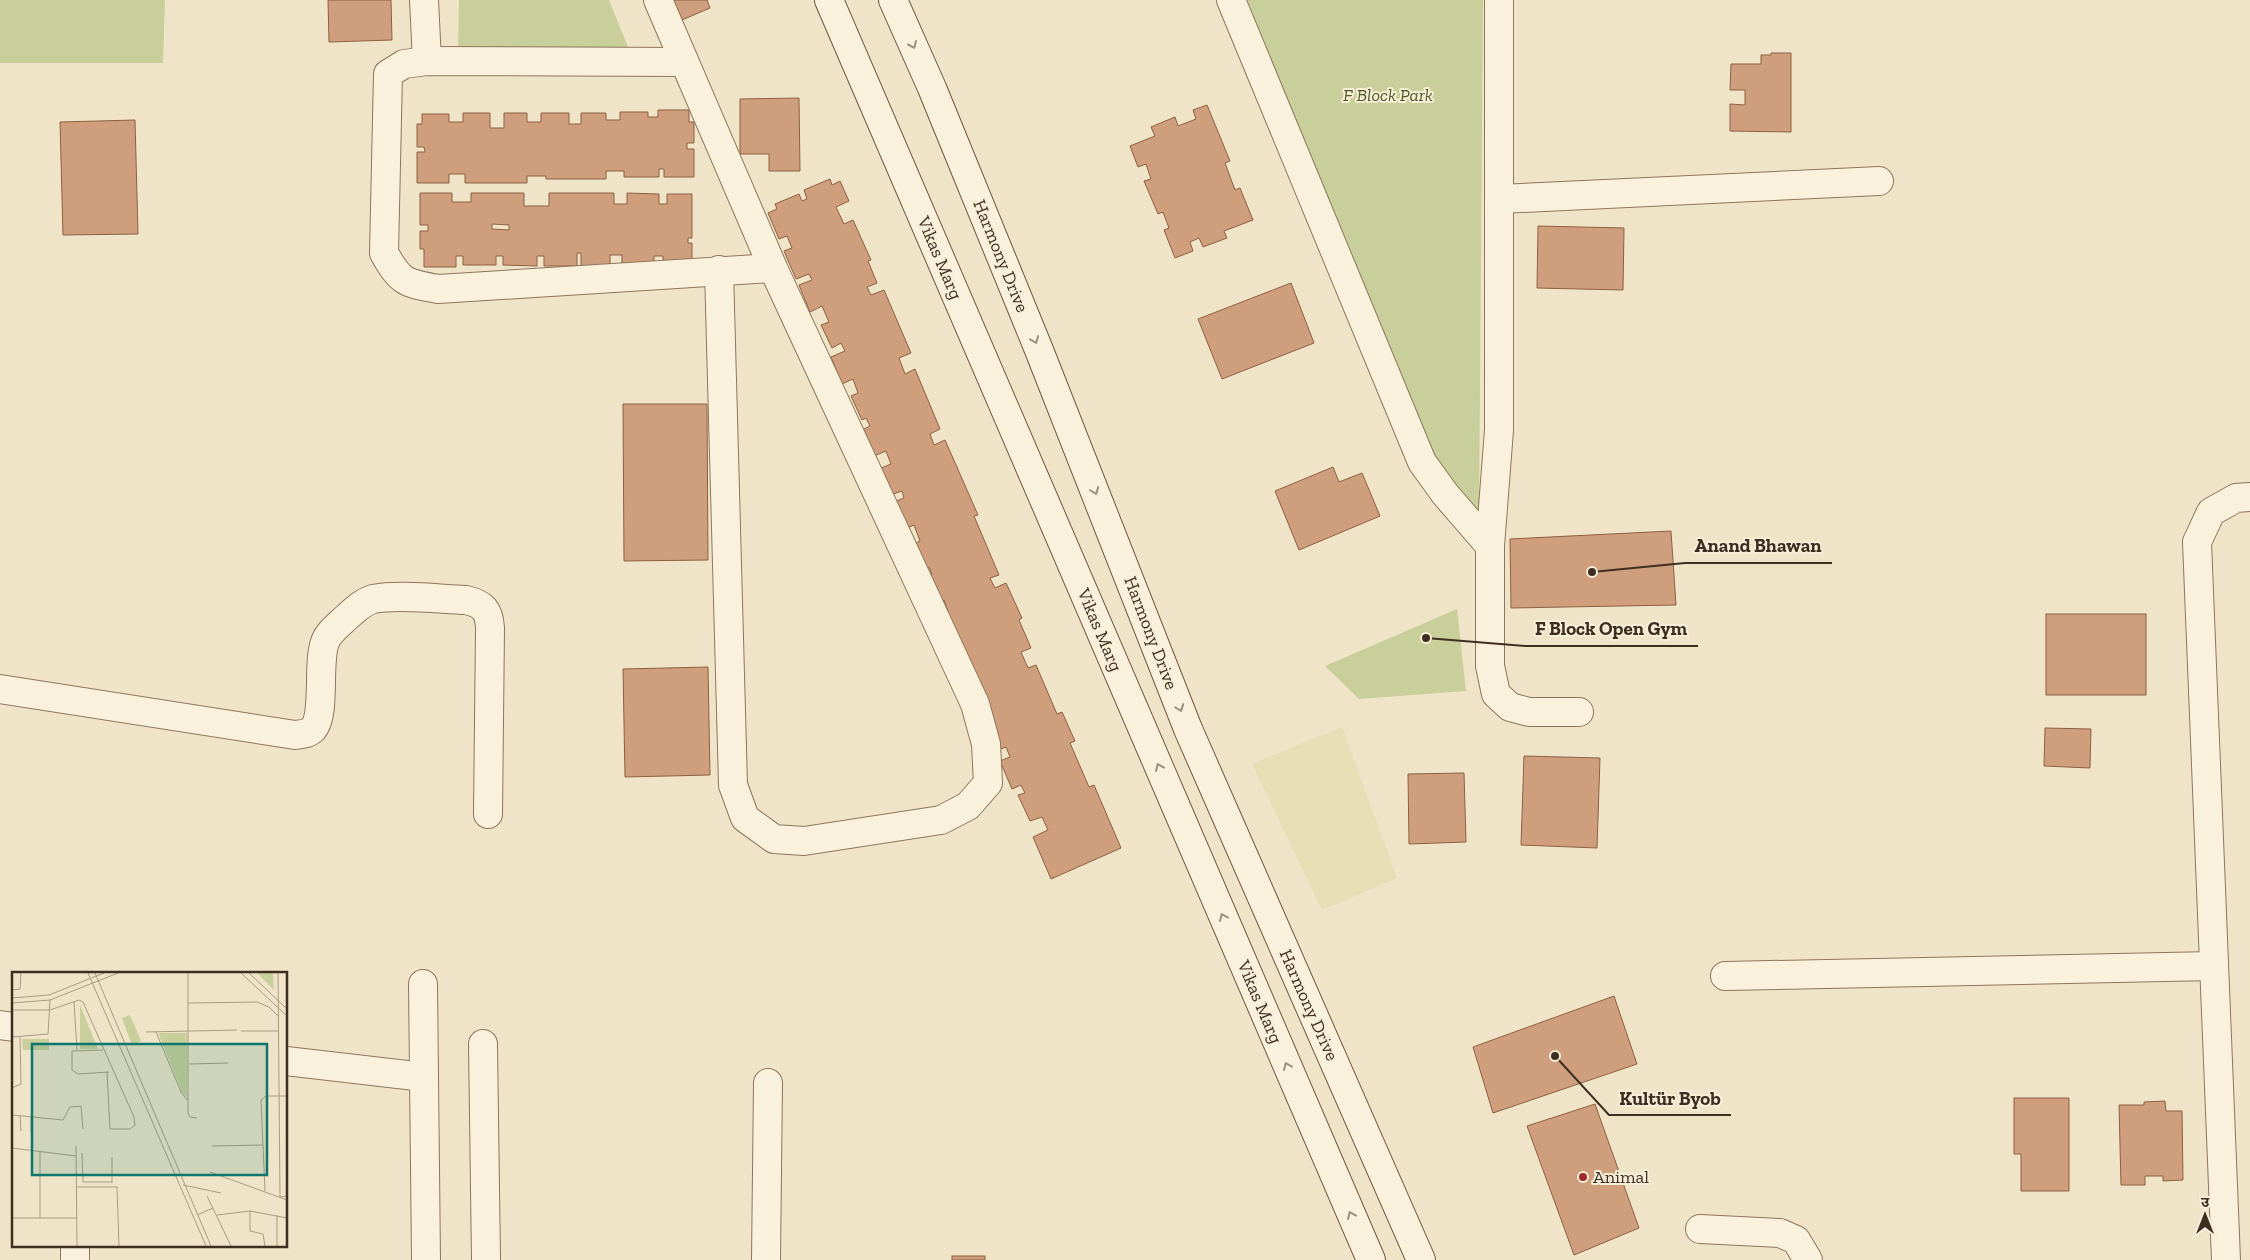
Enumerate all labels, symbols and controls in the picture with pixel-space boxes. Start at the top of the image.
one-way arrow [906,40,917,49]
park label: F Block Park [1343,84,1433,106]
street label: Harmony Drive [968,196,1034,316]
street label: Vikas Marg [912,212,967,303]
one-way arrow [1029,335,1040,344]
one-way arrow [1089,487,1099,495]
callout: Anand Bhawan [1685,529,1832,563]
text: Anand Bhawan [1694,534,1822,557]
street label: Harmony Drive [1119,573,1183,693]
street label: Vikas Marg [1072,584,1127,675]
callout: F Block Open Gym [1525,612,1698,646]
text: F Block Open Gym [1535,617,1687,640]
one-way arrow [1174,703,1184,712]
one-way arrow [1154,763,1165,772]
one-way arrow [1219,913,1229,922]
street label: Harmony Drive [1275,946,1343,1064]
street label: Vikas Marg [1232,956,1287,1047]
inset map [12,972,288,1248]
one-way arrow [1283,1062,1294,1071]
callout: Kultür Byob [1609,1081,1731,1115]
text: Kultür Byob [1619,1087,1721,1110]
place label: Animal [1593,1166,1649,1188]
marker: Animal [1577,1171,1589,1183]
north arrow [2180,1190,2230,1240]
text: उ [2201,1194,2210,1211]
one-way arrow [1347,1211,1358,1220]

